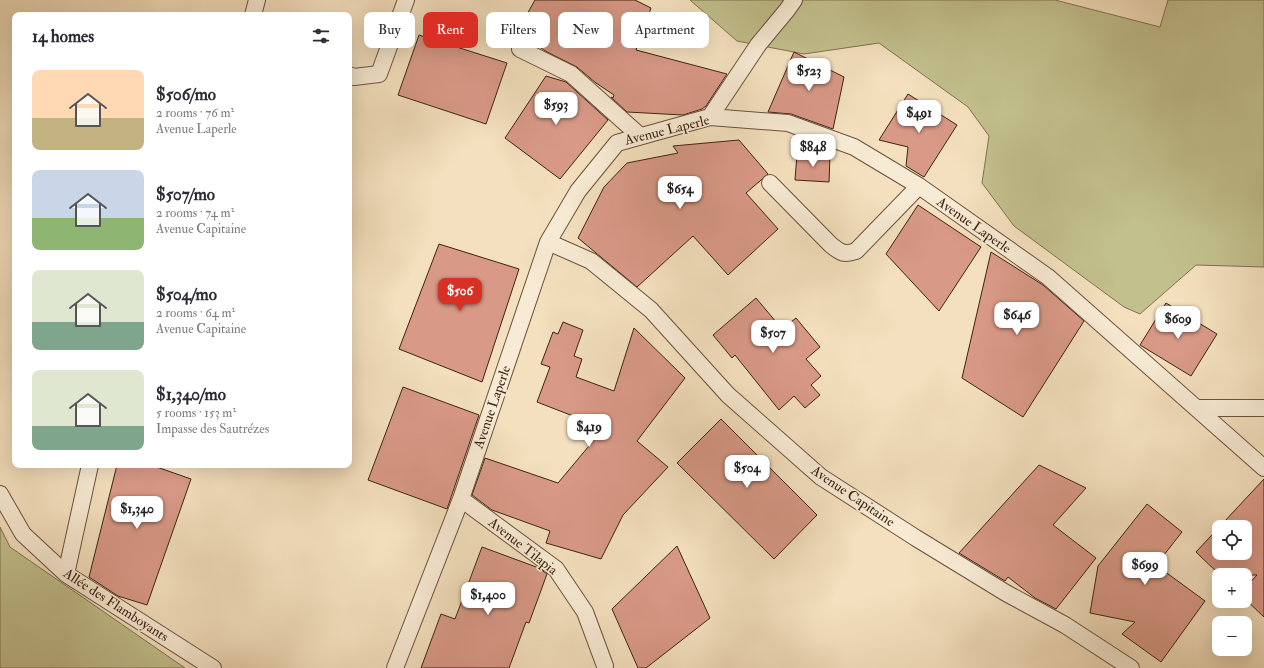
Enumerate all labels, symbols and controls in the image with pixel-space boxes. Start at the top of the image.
chip: Buy [364,12,415,48]
chip: Rent [423,12,478,48]
chip: Filters [486,12,550,48]
chip: New [558,12,613,48]
chip: Apartment [621,12,709,48]
icon: filters [310,25,332,47]
text: 14 homes [32,26,94,47]
pin: $523 [785,58,833,92]
text: $523 [797,63,821,79]
text: $506/mo [156,84,216,105]
icon: home [64,86,112,134]
pin: $593 [532,92,580,126]
text: $593 [544,97,568,113]
pin: $491 [895,100,943,134]
text: 2 rooms · 76 m² [156,105,234,121]
text: $491 [906,105,932,121]
street label: Avenue Laperle [622,111,712,150]
text: Avenue Laperle [156,121,237,137]
pin: $848 [789,134,837,168]
text: $848 [800,139,826,155]
pin: $654 [656,176,704,210]
text: $654 [667,181,693,197]
text: $507/mo [156,184,215,205]
icon: home [64,186,112,234]
street label: Avenue Laperle [932,193,1015,258]
text: 2 rooms · 74 m² [156,205,234,221]
text: Avenue Capitaine [156,221,246,237]
pin: $506 [436,278,484,312]
text: $506 [447,283,473,299]
text: $504/mo [156,284,217,305]
icon: home [64,286,112,334]
pin: $646 [993,302,1041,336]
text: 2 rooms · 64 m² [156,305,235,321]
pin: $609 [1154,306,1202,340]
text: $646 [1003,307,1031,323]
text: $609 [1164,311,1192,327]
pin: $507 [749,320,797,354]
text: Avenue Capitaine [156,321,246,337]
text: $507 [760,325,786,341]
street label: Avenue Laperle [470,363,515,452]
text: $1,340/mo [156,384,226,405]
icon: home [64,386,112,434]
text: 5 rooms · 153 m² [156,405,236,421]
pin: $419 [565,414,613,448]
text: $419 [576,419,602,435]
text: Impasse des Sautrézes [156,421,269,437]
pin: $504 [723,455,771,489]
text: $504 [734,460,760,476]
street label: Avenue Capitaine [807,461,898,531]
pin: $1,340 [104,496,170,530]
text: $1,340 [120,501,154,517]
street label: Avenue Tilapia [484,513,561,579]
map controls [1212,520,1252,656]
button: locate [1212,520,1252,560]
pin: $699 [1121,552,1169,586]
text: $699 [1131,557,1159,573]
street label: Allée des Flamboyants [59,564,172,646]
button: + [1212,568,1252,608]
pin: $1,400 [455,582,521,616]
text: $1,400 [470,587,506,603]
button: − [1212,616,1252,656]

